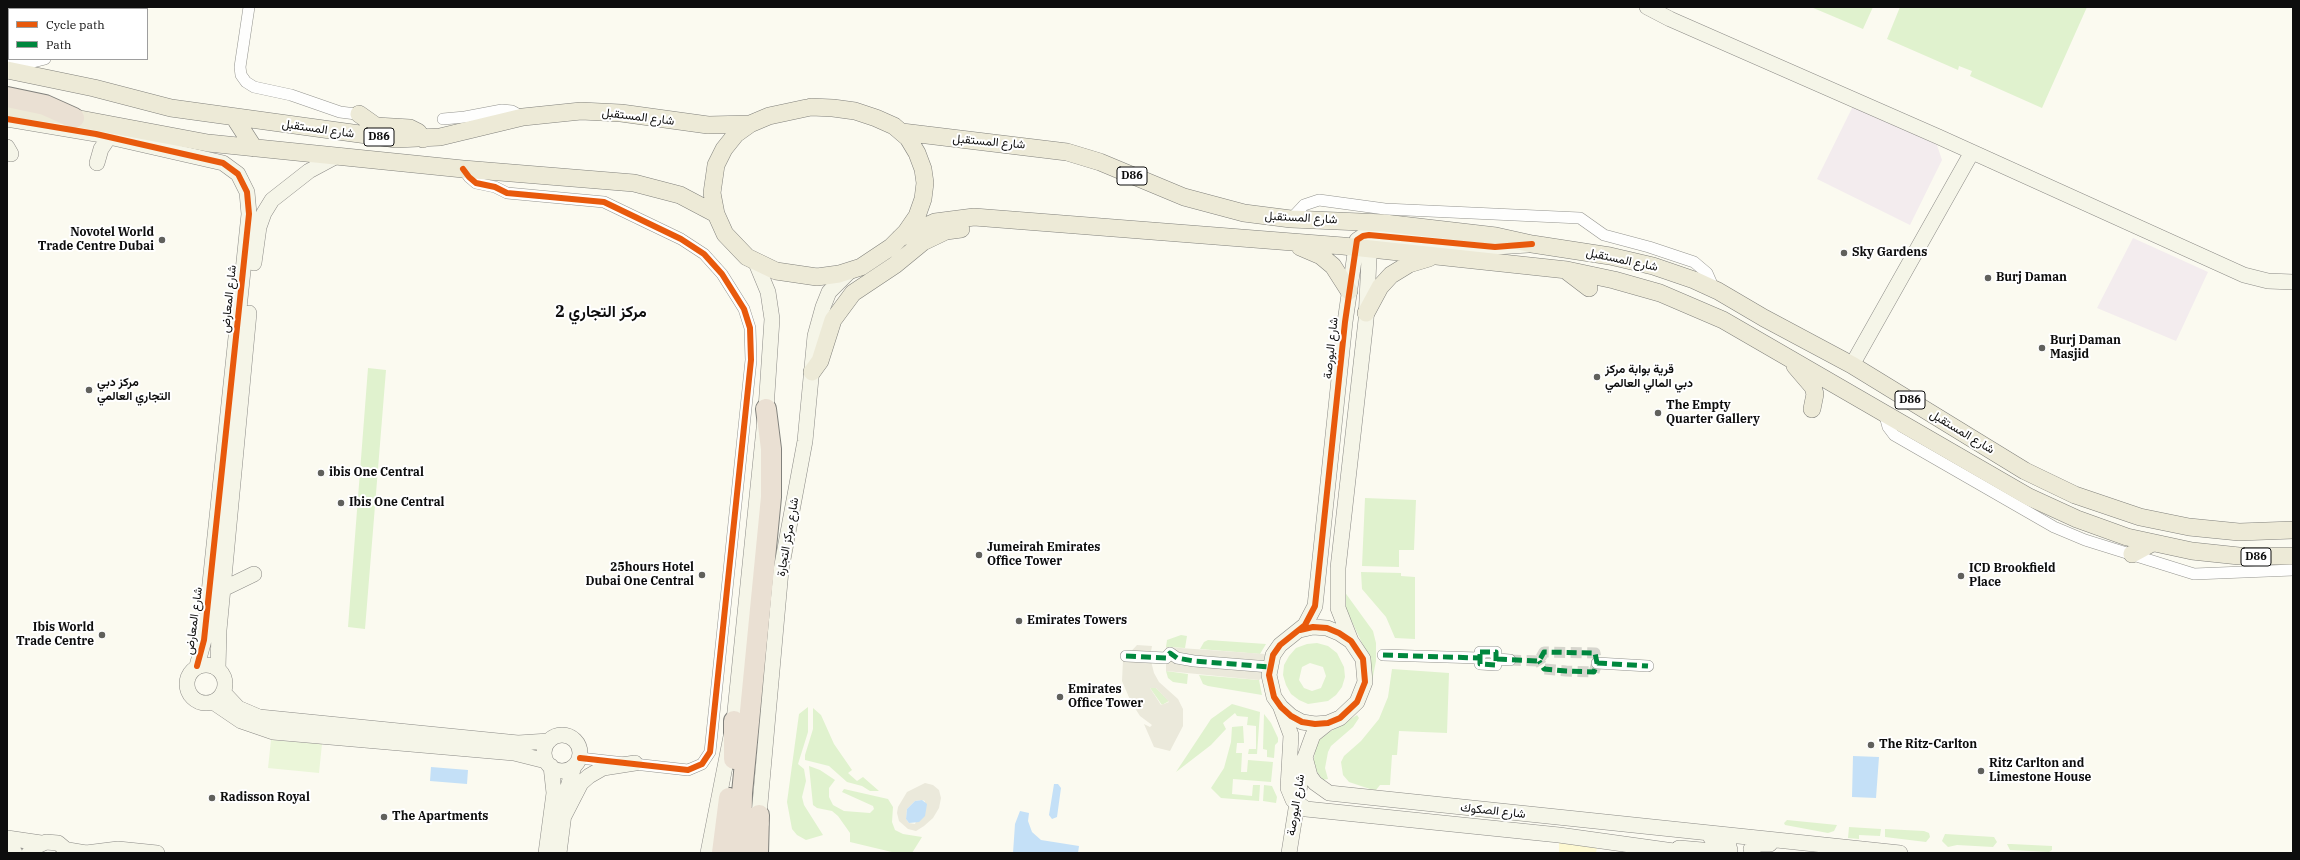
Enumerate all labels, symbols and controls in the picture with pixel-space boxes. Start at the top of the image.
legend [8,8,148,60]
text: Cycle path [46,17,105,32]
text: Path [46,37,71,52]
street label: شارع المستقبل [601,105,675,129]
street label: شارع المستقبل [281,117,355,141]
road number: D86 [364,128,394,146]
street label: شارع المستقبل [952,132,1026,152]
road number: D86 [1117,167,1147,185]
street label: شارع المستقبل [1264,209,1338,227]
place label: Novotel World Trade Centre Dubai [38,226,154,254]
marker: Novotel World Trade Centre Dubai [157,235,167,245]
street label: شارع المستقبل [1585,245,1659,275]
place label: Sky Gardens [1852,246,1927,260]
marker: Sky Gardens [1839,248,1849,258]
street label: شارع المعارض [218,264,240,334]
place label: Burj Daman [1996,271,2067,285]
marker: Burj Daman [1983,273,1993,283]
district label: مركز التجاري 2 [555,302,647,322]
street label: شارع البورصة [1321,316,1341,380]
place label: Burj Daman Masjid [2050,334,2121,362]
marker: Burj Daman Masjid [2037,343,2047,353]
place label: قرية بوابة مركز دبي المالي العالمي [1605,363,1693,391]
marker: قرية بوابة مركز دبي المالي العالمي [1592,372,1602,382]
place label: مركز دبي التجاري العالمي [97,376,171,404]
marker: مركز دبي التجاري العالمي [84,385,94,395]
road number: D86 [1895,391,1925,409]
place label: The Empty Quarter Gallery [1666,399,1760,427]
street label: شارع المستقبل [1927,407,1997,457]
marker: The Empty Quarter Gallery [1653,408,1663,418]
place label: ibis One Central [329,466,424,480]
marker: ibis One Central [316,468,326,478]
place label: Ibis One Central [349,496,444,510]
street label: شارع مركز التجارة [774,496,802,578]
marker: Ibis One Central [336,498,346,508]
place label: Jumeirah Emirates Office Tower [987,541,1100,569]
road number: D86 [2241,548,2271,566]
marker: Jumeirah Emirates Office Tower [974,550,984,560]
place label: 25hours Hotel Dubai One Central [585,561,694,589]
place label: ICD Brookfield Place [1969,562,2056,590]
marker: 25hours Hotel Dubai One Central [697,570,707,580]
marker: ICD Brookfield Place [1956,571,1966,581]
street label: شارع المعارض [182,586,206,656]
place label: Emirates Towers [1027,614,1127,628]
marker: Emirates Towers [1014,616,1024,626]
place label: Ibis World Trade Centre [16,621,94,649]
marker: Ibis World Trade Centre [97,630,107,640]
place label: Emirates Office Tower [1068,683,1143,711]
marker: Emirates Office Tower [1055,692,1065,702]
place label: The Ritz-Carlton [1879,738,1977,752]
marker: The Ritz-Carlton [1866,740,1876,750]
place label: Ritz Carlton and Limestone House [1989,757,2091,785]
marker: Ritz Carlton and Limestone House [1976,766,1986,776]
street label: شارع البورصة [1284,773,1308,837]
place label: Radisson Royal [220,791,310,805]
marker: Radisson Royal [207,793,217,803]
street label: شارع الصكوك [1460,800,1526,822]
place label: The Apartments [392,810,488,824]
marker: The Apartments [379,812,389,822]

